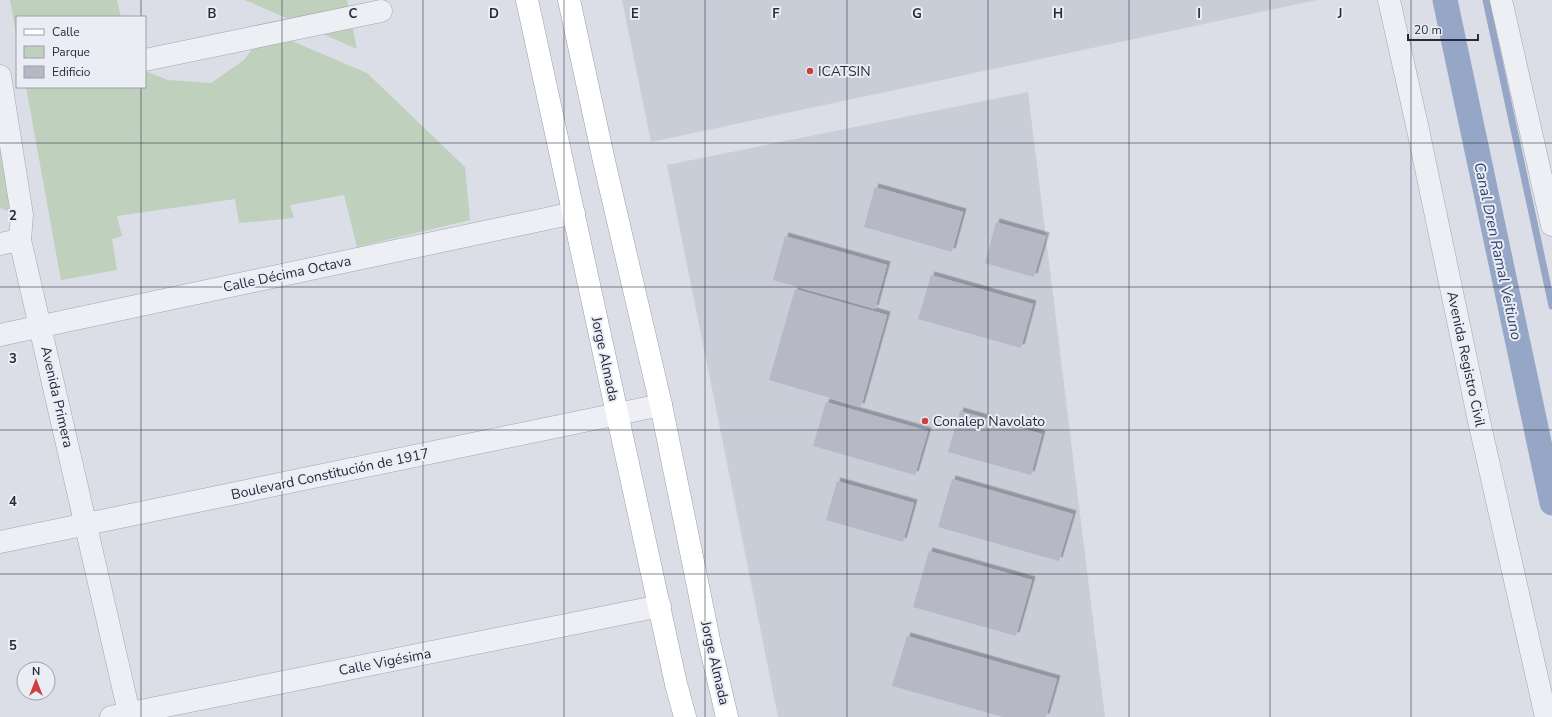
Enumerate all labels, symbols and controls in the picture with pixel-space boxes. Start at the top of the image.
text: B [208,5,217,23]
text: C [349,5,358,23]
text: D [489,5,499,23]
text: E [631,5,639,23]
text: F [772,5,780,23]
text: G [912,5,922,23]
text: H [1053,5,1063,23]
text: I [1197,5,1201,23]
text: J [1337,5,1342,23]
legend [16,16,146,88]
scale bar [1408,16,1478,42]
text: 20 m [1414,22,1442,38]
text: Calle [52,24,80,40]
text: Parque [52,44,90,60]
place label: ICATSIN [818,62,871,81]
text: Edificio [52,64,91,80]
marker: ICATSIN [805,66,815,76]
water label: Canal Dren Ramal Veitiuno [1469,160,1527,342]
text: 2 [9,207,17,225]
street label: Calle Décima Octava [221,251,353,297]
street label: Avenida Registro Civil [1442,290,1490,429]
street label: Jorge Almada [587,314,623,403]
street label: Avenida Primera [36,344,78,450]
text: 3 [9,350,17,368]
place label: Conalep Navolato [933,412,1045,431]
marker: Conalep Navolato [920,416,930,426]
street label: Boulevard Constitución de 1917 [229,444,431,504]
text: 4 [9,493,17,511]
street label: Jorge Almada [696,618,734,707]
text: 5 [9,637,17,655]
street label: Calle Vigésima [337,644,433,680]
north arrow [16,661,56,701]
text: N [32,664,40,679]

